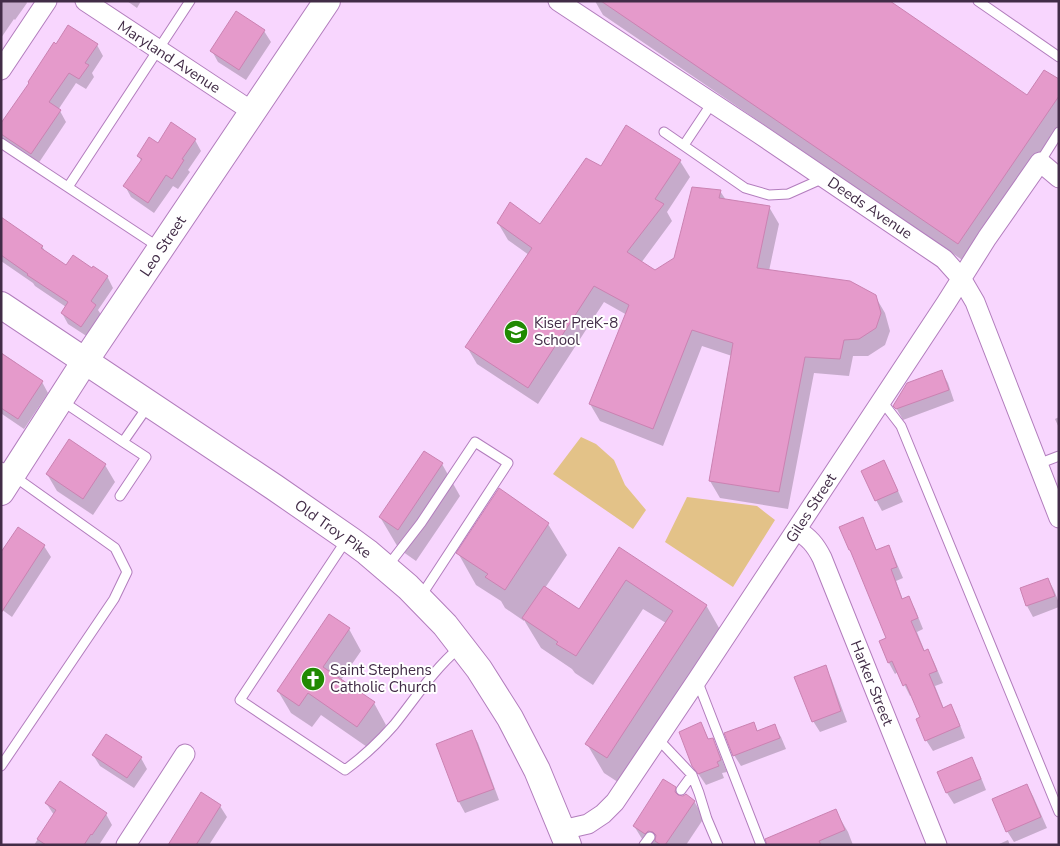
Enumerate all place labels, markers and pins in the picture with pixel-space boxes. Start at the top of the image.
place label: Kiser PreK-8 School [534,313,618,350]
school or university icon: Kiser PreK-8 School [503,319,529,345]
place label: Saint Stephens Catholic Church [330,660,436,697]
church icon: Saint Stephens Catholic Church [300,666,326,692]

